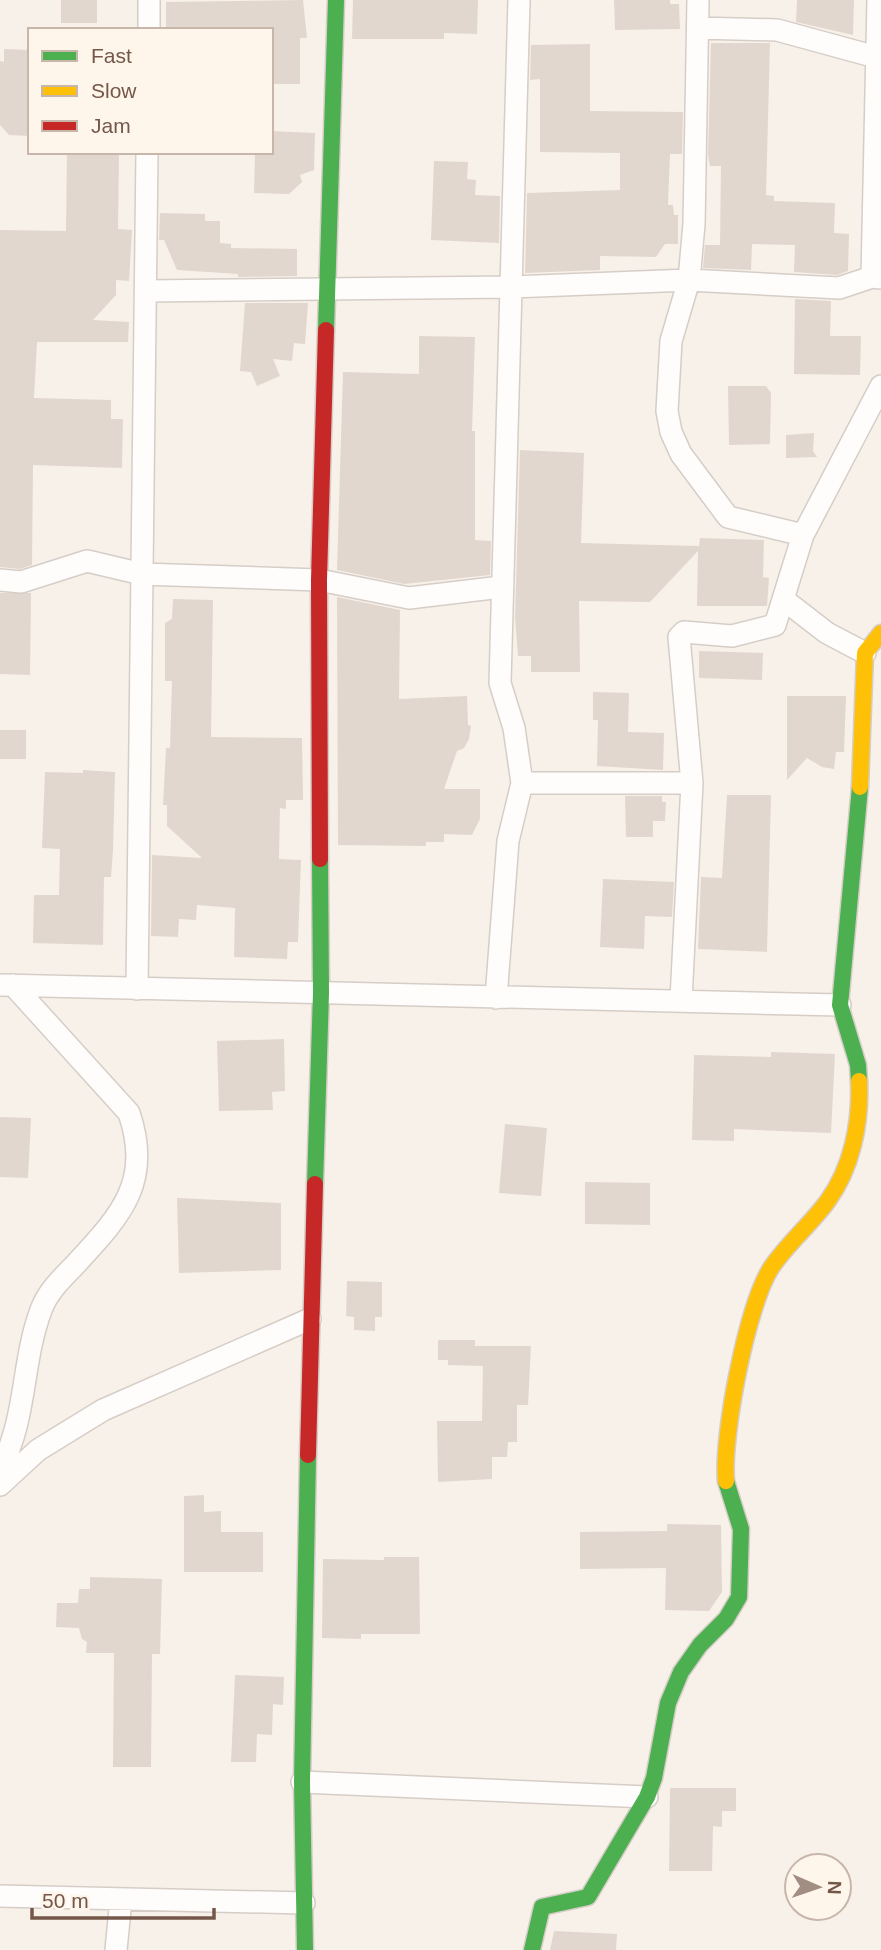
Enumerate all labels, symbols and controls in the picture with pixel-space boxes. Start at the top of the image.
legend [28,28,273,154]
text: Fast [91,44,132,67]
text: Slow [91,79,137,102]
text: Jam [91,114,131,137]
north arrow [783,1852,853,1922]
scale bar [32,1876,214,1920]
text: N [824,1880,845,1895]
text: 50 m [42,1889,89,1912]

